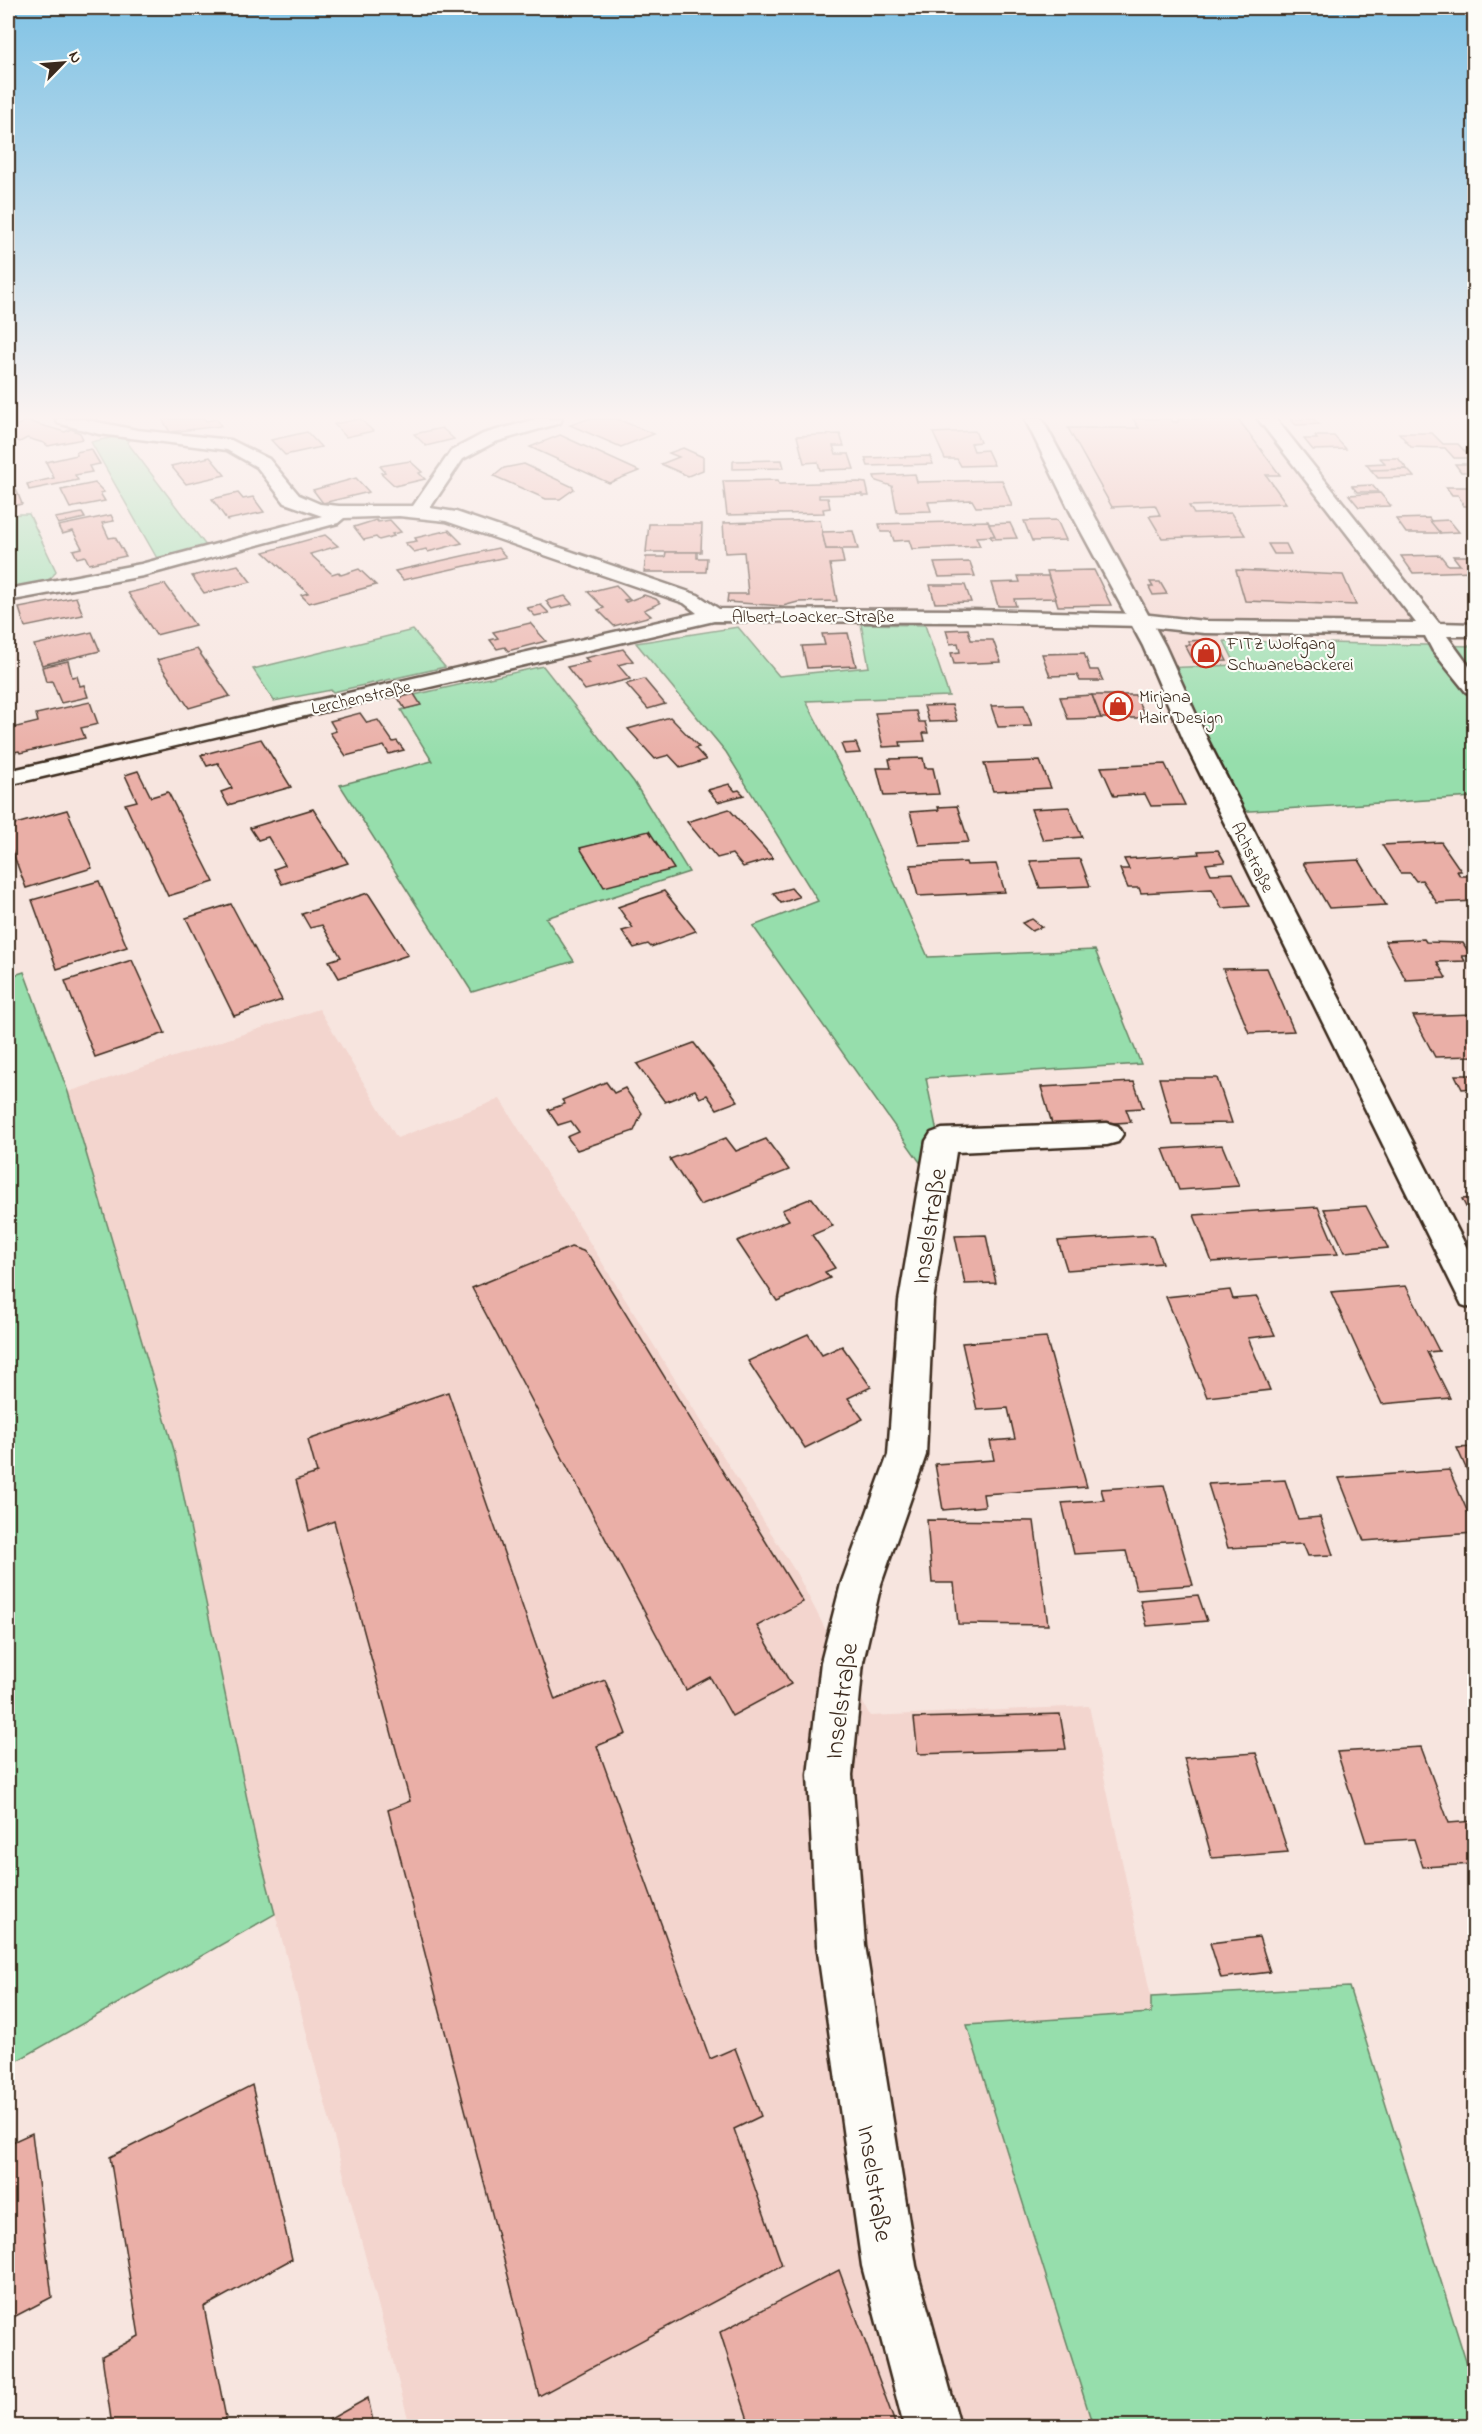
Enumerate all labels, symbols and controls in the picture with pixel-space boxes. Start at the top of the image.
north arrow [33,33,93,93]
text: N [62,48,88,68]
street label: Albert-Loacker-Straße [732,605,895,631]
place label: FITZ Wolfgang Schwanebackerei [1226,632,1354,679]
shop icon: FITZ Wolfgang Schwanebackerei [1190,637,1222,669]
street label: Lerchenstraße [309,675,415,723]
place label: Mirjana Hair Design [1139,685,1223,733]
shop icon: Mirjana Hair Design [1102,690,1134,722]
street label: Achstraße [1223,818,1280,898]
street label: Inselstraße [903,1165,959,1287]
street label: Inselstraße [816,1640,870,1762]
street label: Inselstraße [845,2122,901,2245]

